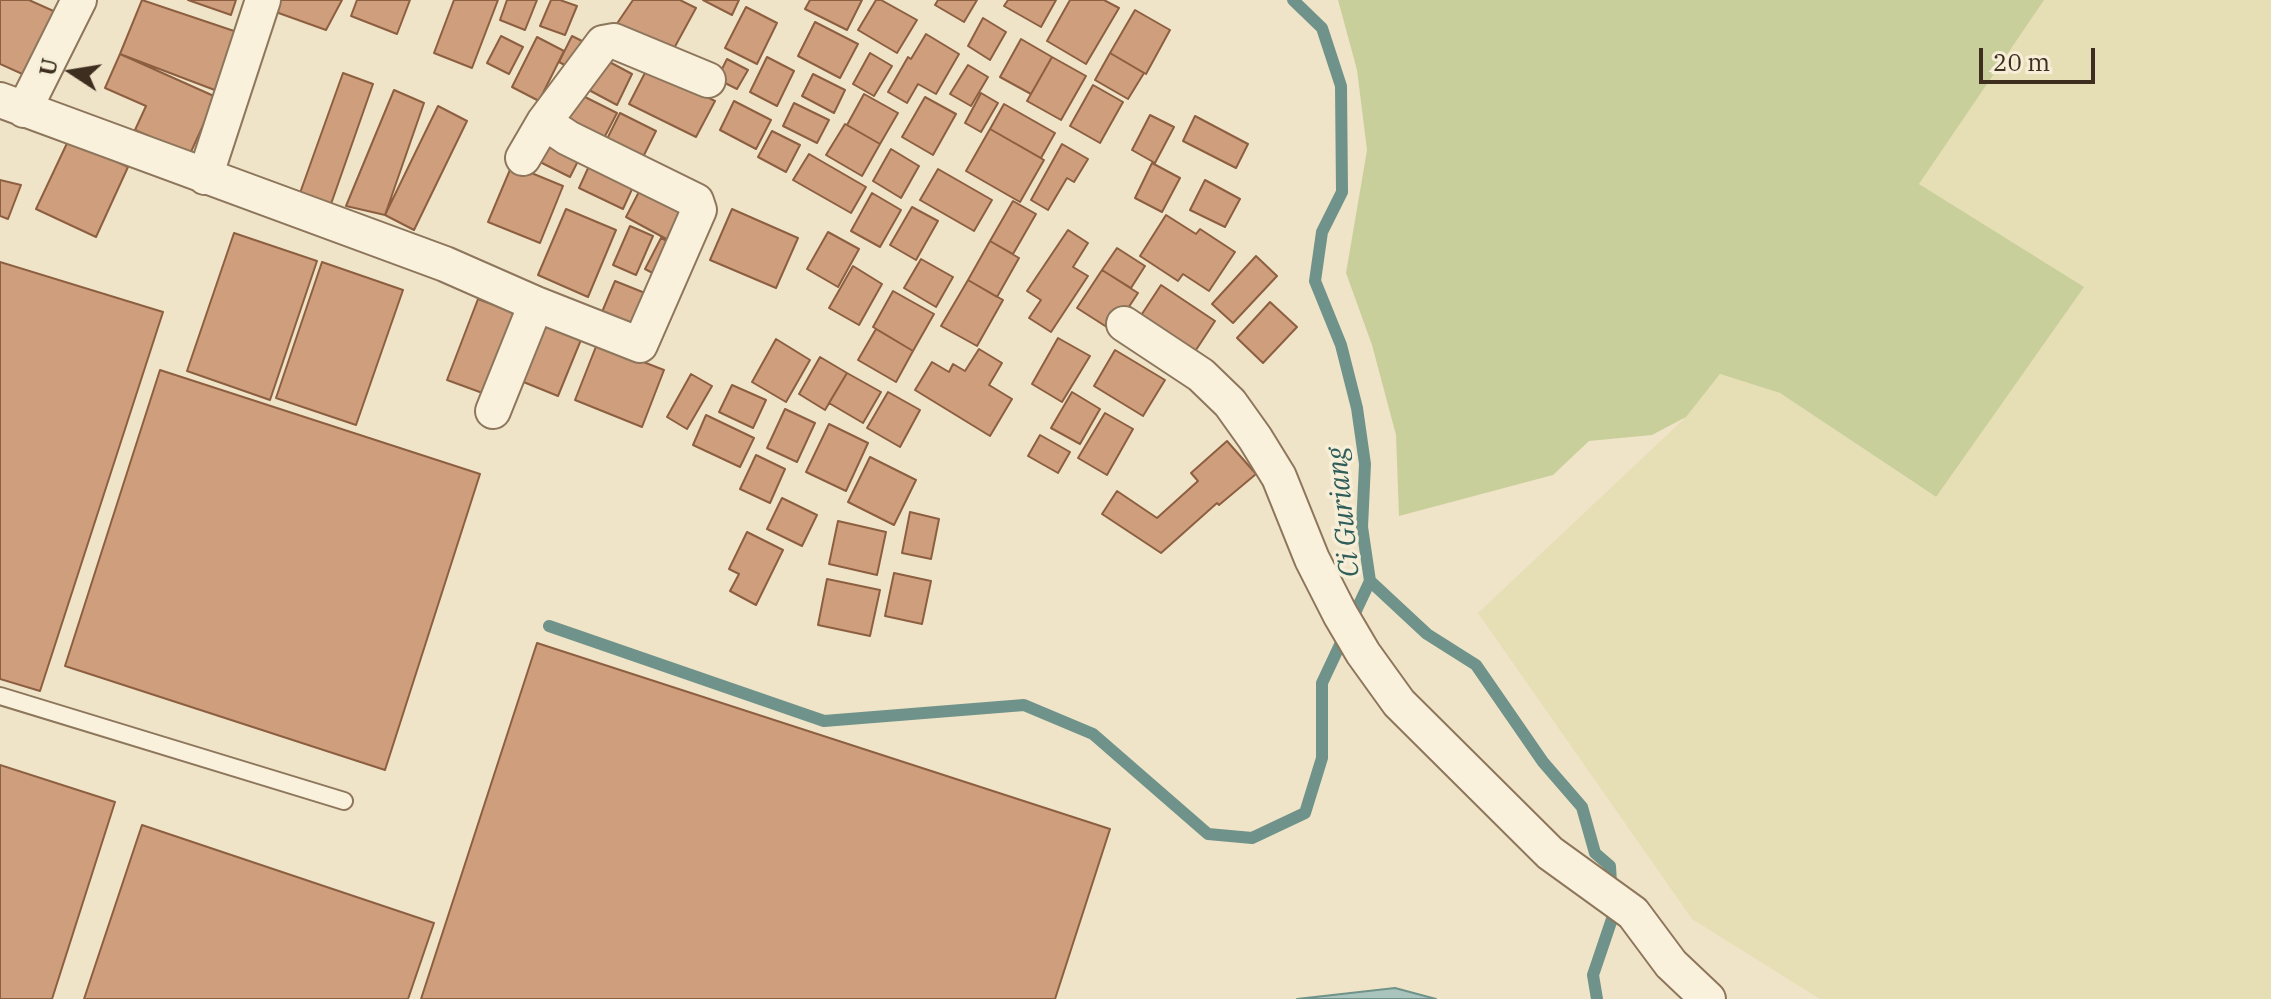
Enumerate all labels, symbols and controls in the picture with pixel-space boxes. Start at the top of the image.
north arrow [32,32,112,112]
scale bar [1983,32,2099,82]
text: 20 m [1993,46,2050,78]
text: U [32,56,64,78]
water label: Ci Guriang [1320,445,1368,579]

